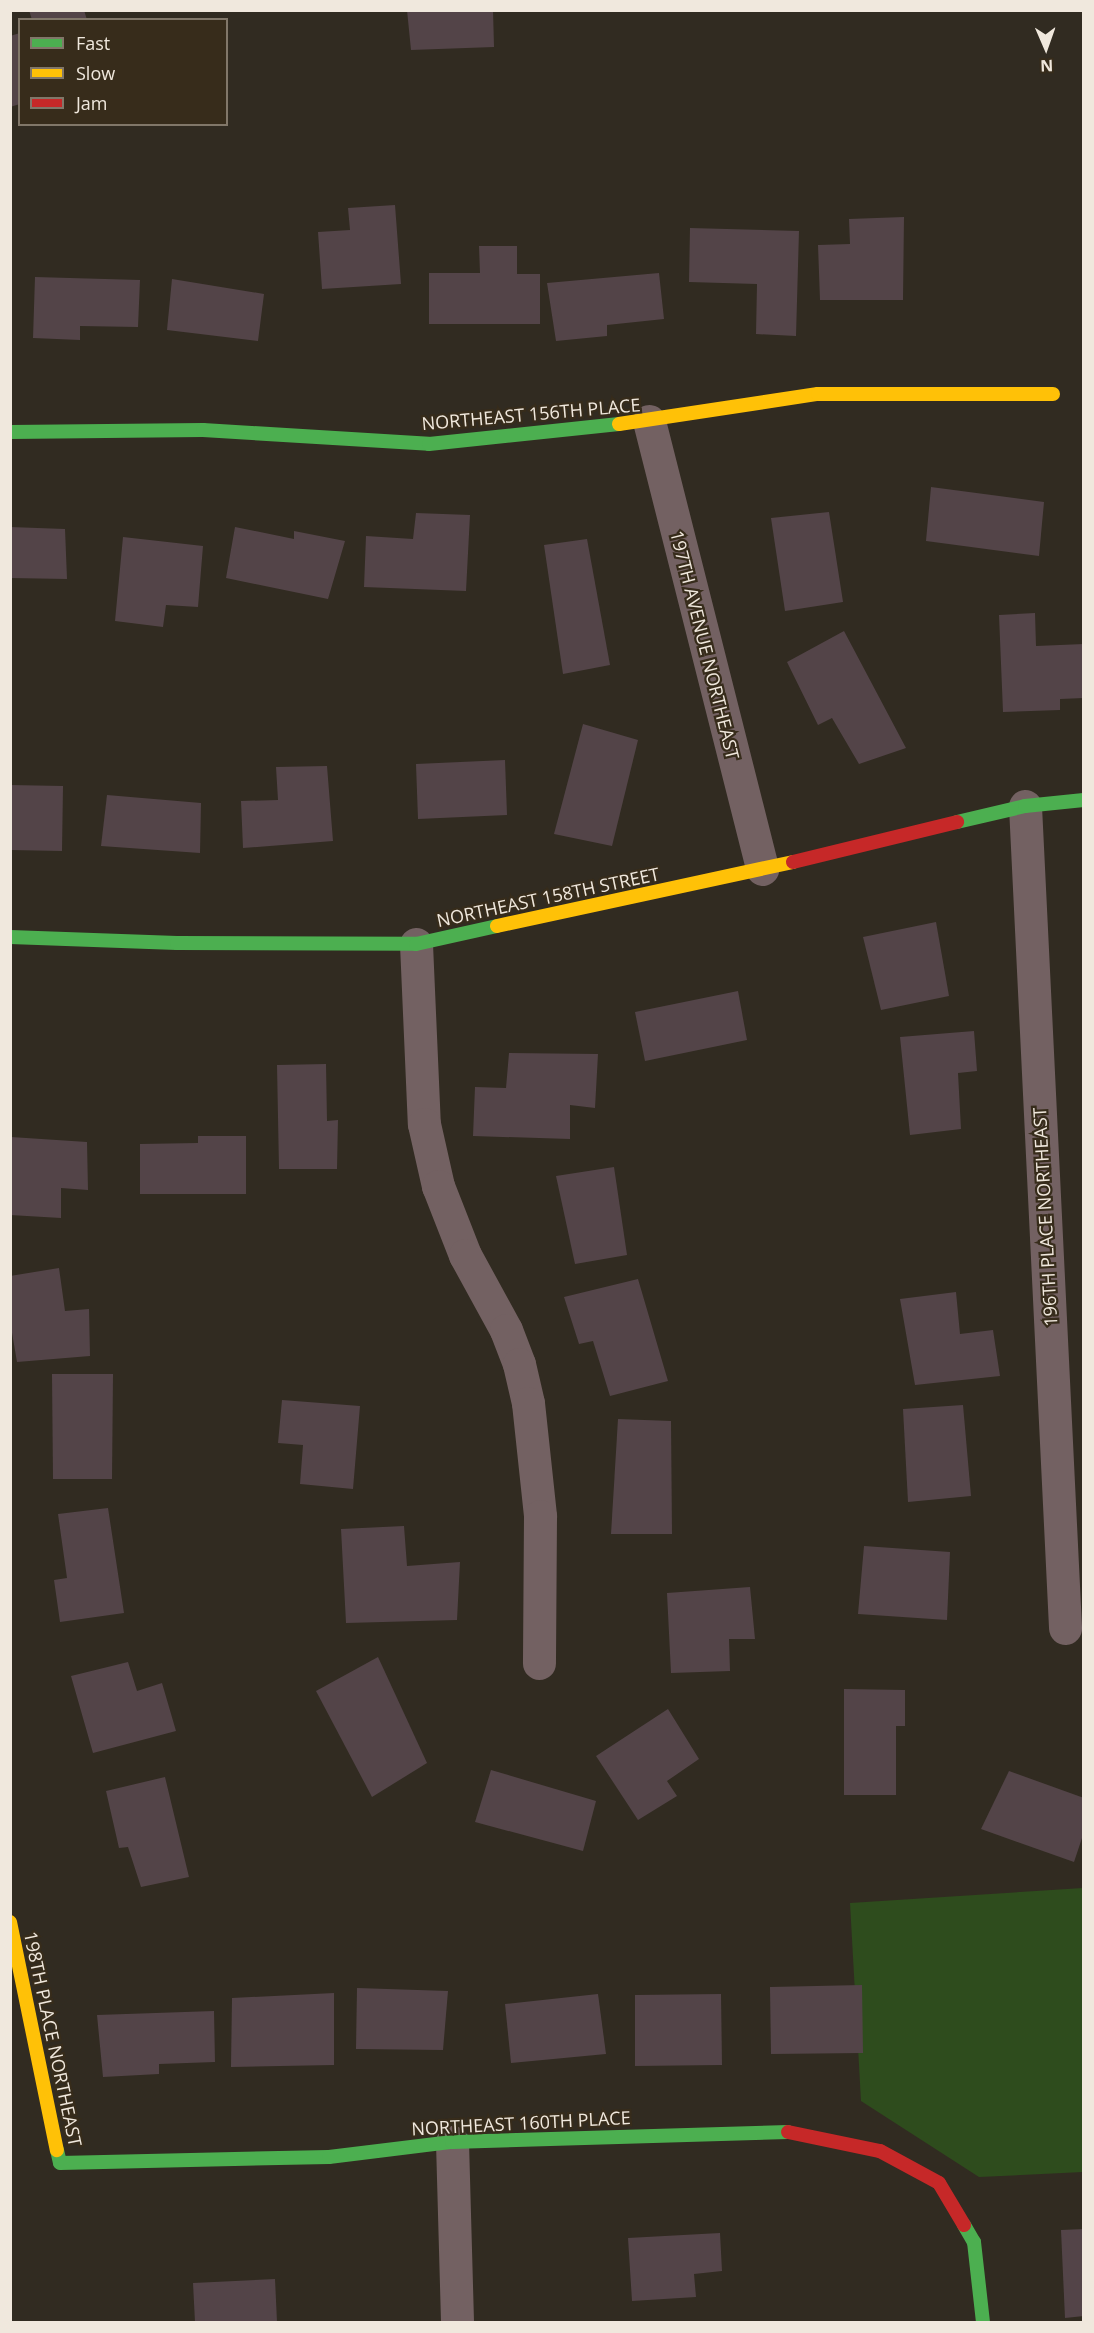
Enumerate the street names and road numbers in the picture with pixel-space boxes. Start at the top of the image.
street label: NORTHEAST 156TH PLACE [421,394,641,434]
street label: 197TH AVENUE NORTHEAST [666,528,744,762]
street label: NORTHEAST 158TH STREET [435,863,661,931]
street label: 196TH PLACE NORTHEAST [1028,1107,1062,1327]
street label: 198TH PLACE NORTHEAST [20,1929,86,2149]
street label: NORTHEAST 160TH PLACE [411,2106,631,2140]

